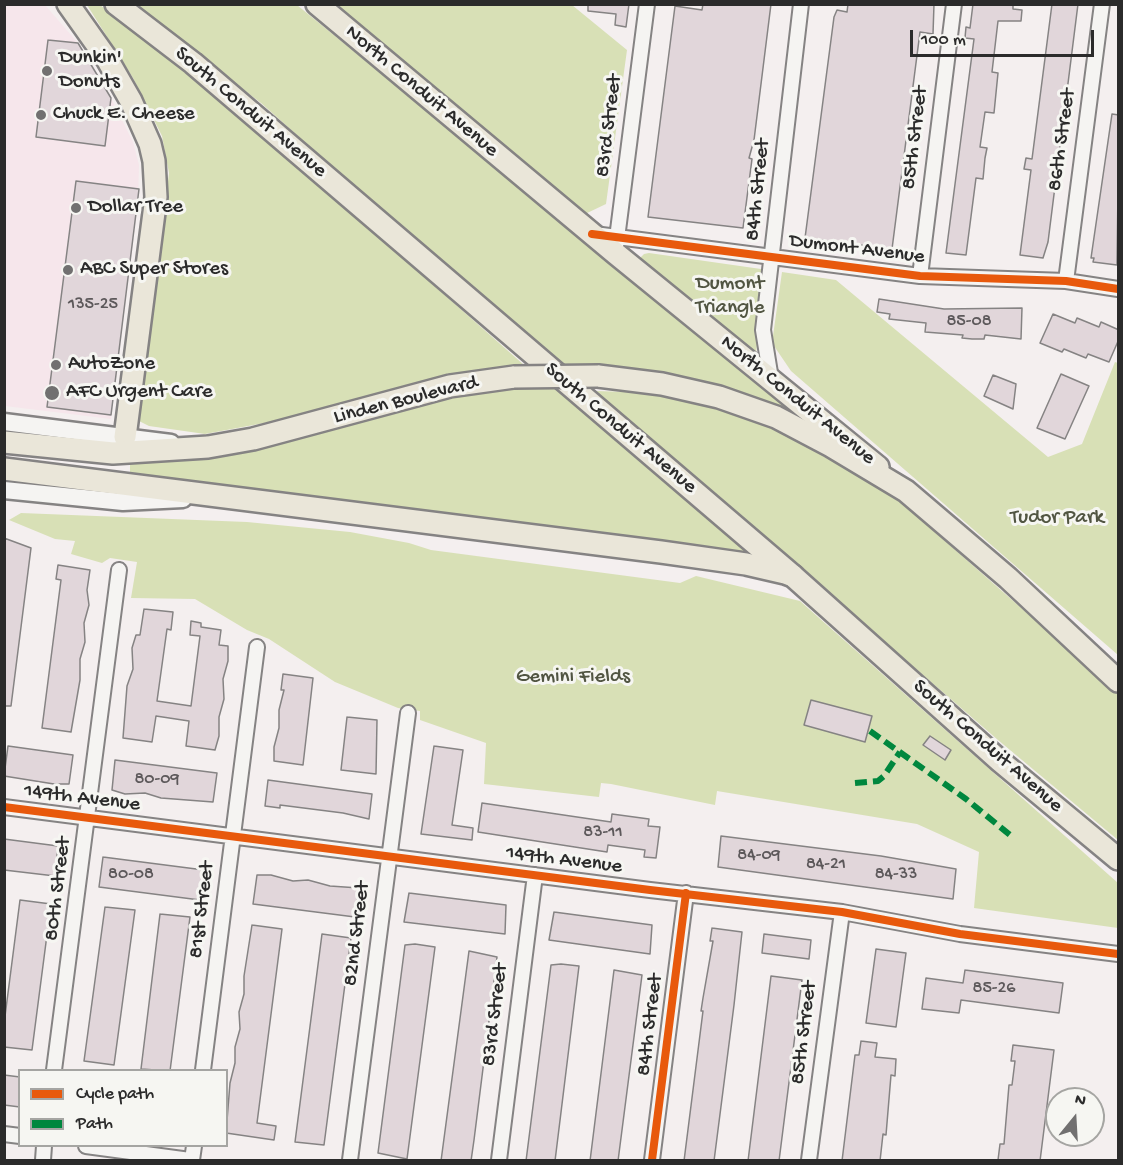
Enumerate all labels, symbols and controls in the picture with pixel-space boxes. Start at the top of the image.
scale bar [913,18,1098,56]
street label: North Conduit Avenue [339,20,503,164]
text: 100 m [921,30,966,51]
street label: South Conduit Avenue [169,42,331,184]
place label: Dunkin' Donuts [59,46,122,96]
marker: Dunkin' Donuts [40,64,54,78]
street label: 83rd Street [591,73,629,179]
street label: 85th Street [897,85,935,191]
street label: 86th Street [1043,87,1083,193]
place label: Chuck E. Cheese [53,102,195,128]
marker: Chuck E. Cheese [34,108,48,122]
street label: 84th Street [741,138,777,242]
place label: Dollar Tree [88,195,183,221]
marker: Dollar Tree [69,201,83,215]
street label: Dumont Avenue [788,229,926,271]
place label: ABC Super Stores [80,257,228,283]
marker: ABC Super Stores [61,263,75,277]
park label: Dumont Triangle [695,272,765,322]
house number: 135-25 [68,294,118,316]
house number: 85-08 [946,311,992,333]
street label: North Conduit Avenue [714,331,880,471]
place label: AutoZone [68,352,155,378]
marker: AutoZone [49,358,63,372]
street label: South Conduit Avenue [539,358,701,500]
street label: Linden Boulevard [331,371,481,431]
place label: AFC Urgent Care [66,380,213,406]
marker: AFC Urgent Care [43,384,61,402]
park label: Tudor Park [1010,506,1104,532]
park label: Gemini Fields [516,665,630,691]
street label: South Conduit Avenue [907,675,1067,819]
house number: 80-09 [135,769,179,791]
street label: 149th Avenue [22,779,142,819]
house number: 83-11 [583,822,623,844]
street label: 80th Street [40,836,78,942]
street label: 149th Avenue [504,841,624,881]
house number: 84-09 [737,845,781,867]
house number: 84-21 [806,854,846,876]
street label: 81st Street [185,860,221,960]
house number: 80-08 [108,864,154,886]
house number: 84-33 [875,864,917,886]
street label: 82nd Street [339,880,377,988]
street label: 83rd Street [477,962,515,1068]
street label: 84th Street [632,973,670,1077]
house number: 85-26 [973,978,1015,1000]
street label: 85th Street [786,980,824,1086]
legend [18,1069,228,1147]
text: Cycle path [76,1084,154,1105]
north arrow [1045,1087,1105,1147]
text: N [1072,1091,1088,1112]
text: Path [76,1114,113,1135]

